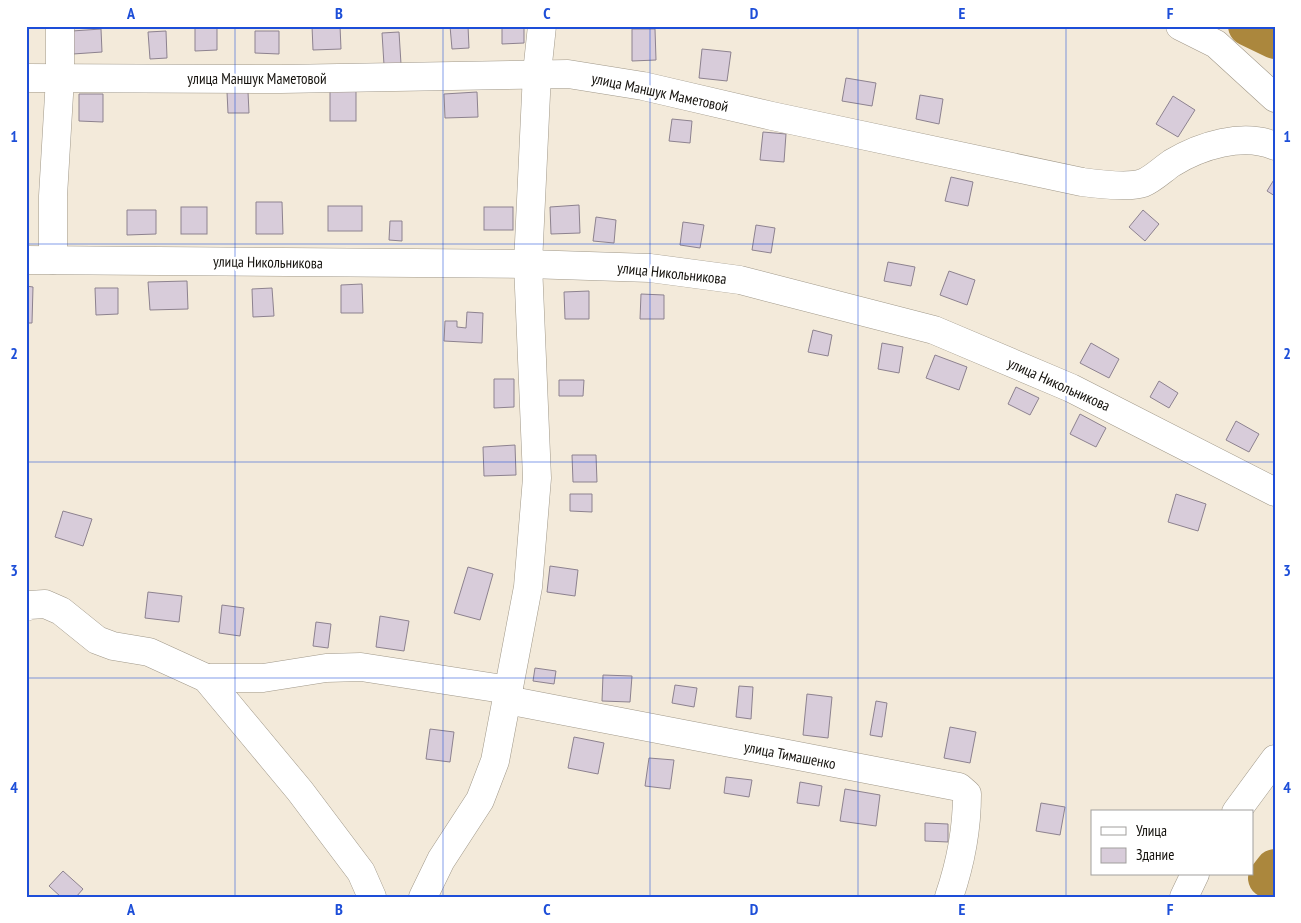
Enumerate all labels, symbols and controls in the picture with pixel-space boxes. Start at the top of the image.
text: A [126,3,136,23]
text: B [335,3,343,23]
text: C [543,3,551,23]
text: D [750,3,759,23]
text: E [959,3,966,23]
text: F [1167,3,1174,23]
street label: улица Маншук Маметовой [590,68,730,116]
street label: улица Маншук Маметовой [187,69,327,88]
text: 1 [10,126,18,146]
text: 1 [1283,126,1291,146]
street label: улица Никольникова [213,252,323,272]
street label: улица Никольникова [616,258,728,288]
text: 2 [10,343,18,363]
text: 2 [1283,343,1291,363]
street label: улица Никольникова [1005,353,1113,415]
text: 3 [10,560,18,580]
text: 3 [1283,560,1291,580]
street label: улица Тимашенко [742,737,838,773]
text: 4 [10,777,18,797]
text: 4 [1283,777,1291,797]
legend [1091,810,1254,876]
text: Улица [1136,821,1167,840]
text: Здание [1136,845,1174,864]
text: A [126,899,136,919]
text: B [335,899,343,919]
text: C [543,899,551,919]
text: D [750,899,759,919]
text: E [959,899,966,919]
text: F [1167,899,1174,919]

